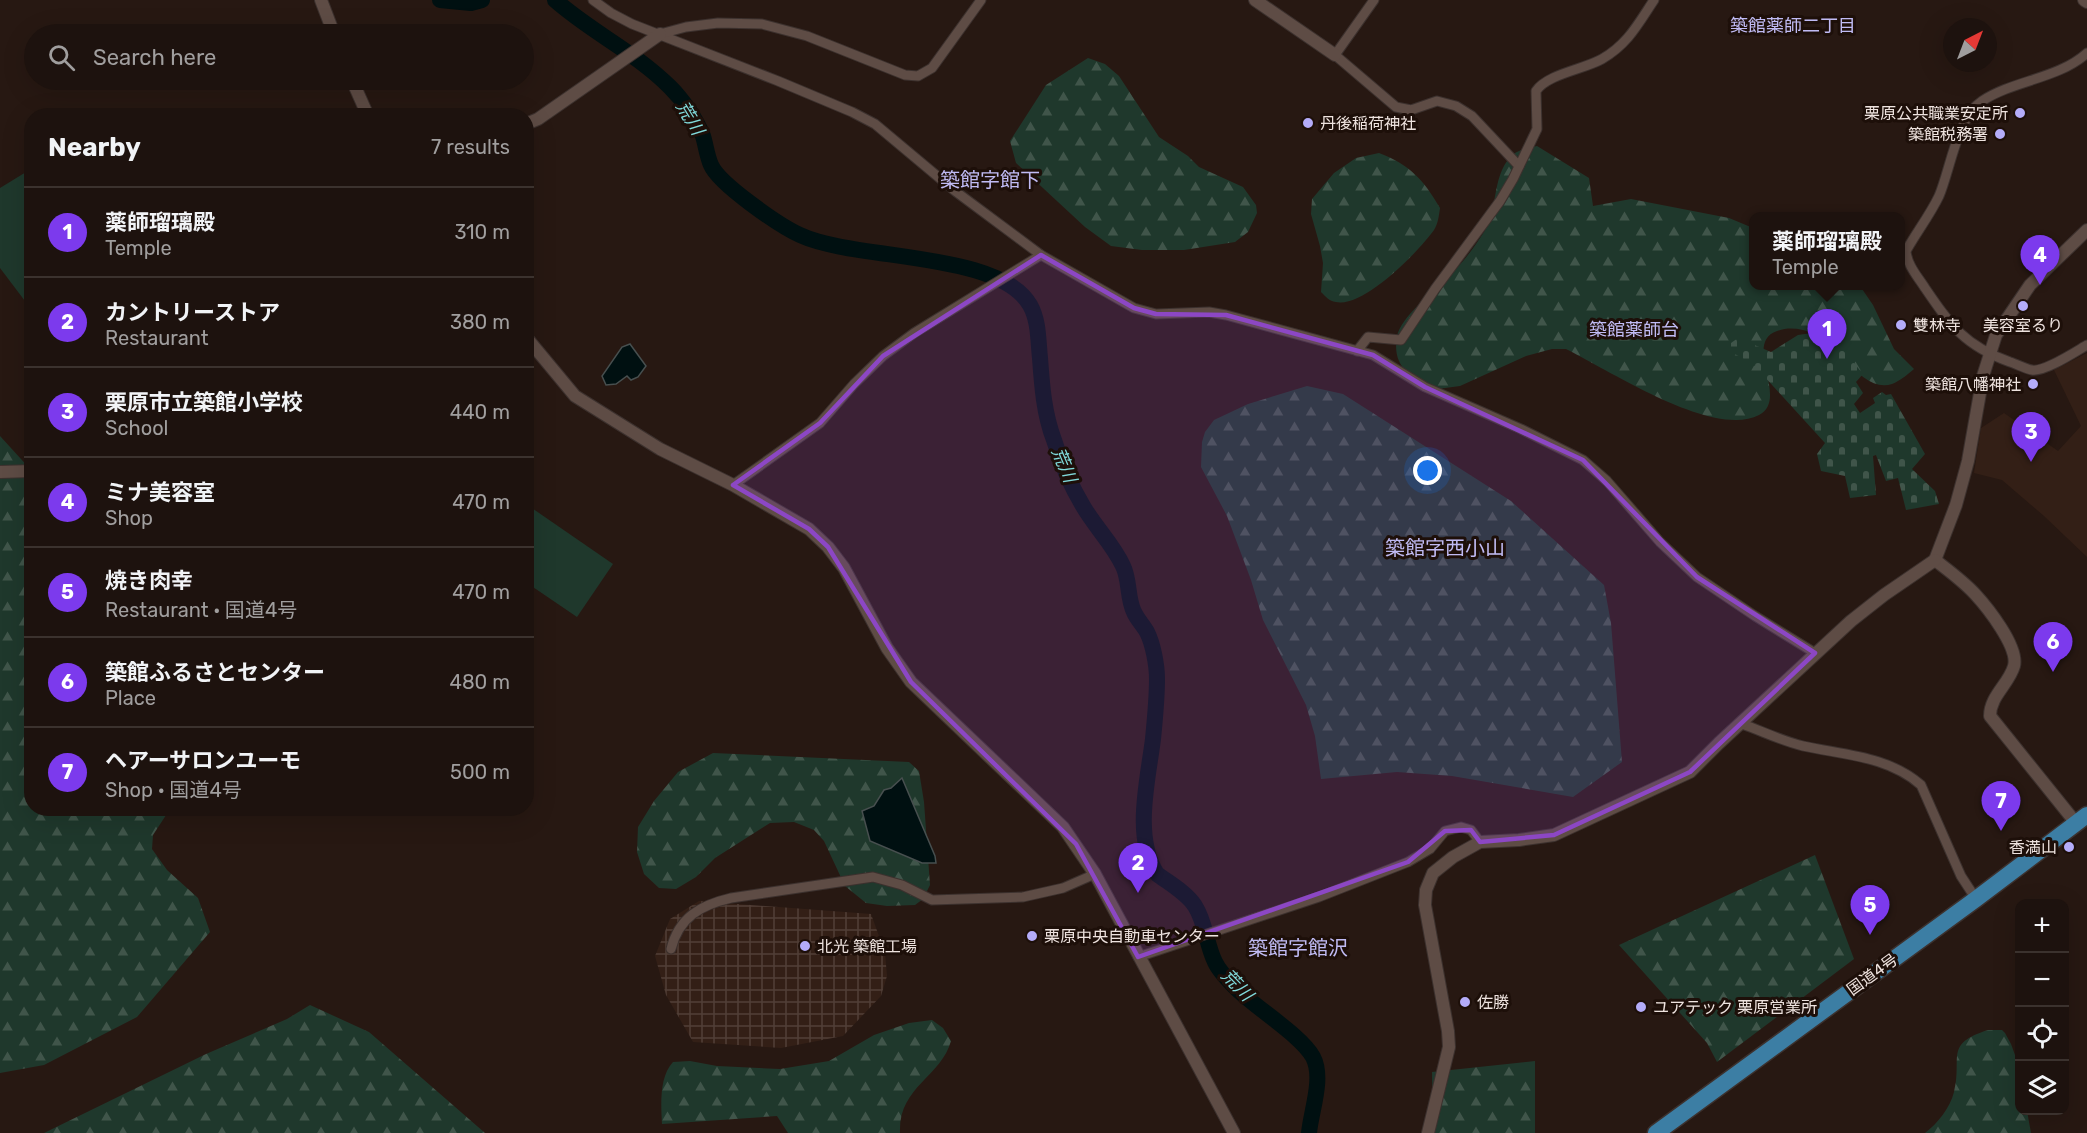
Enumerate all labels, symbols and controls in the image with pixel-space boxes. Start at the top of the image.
district label: 築館薬師二丁目 [1730,15,1856,37]
north arrow [1943,18,1997,72]
search box [24,24,534,90]
icon: search [45,41,78,74]
text: Search here [93,44,216,71]
water label: 荒川 [671,97,710,141]
place label: 栗原公共職業安定所 [1864,104,2008,123]
marker: 栗原公共職業安定所 [2013,106,2027,120]
place label: 丹後稲荷神社 [1320,114,1416,133]
marker: 丹後稲荷神社 [1301,116,1315,130]
place label: 築館税務署 [1908,125,1988,144]
marker: 築館税務署 [1993,127,2007,141]
text: Nearby [48,132,141,163]
text: 7 results [431,135,510,159]
district label: 築館字館下 [940,168,1040,192]
text: 薬師瑠璃殿 [105,209,215,236]
popup [1749,212,1905,290]
text: 1 [63,220,72,244]
text: 310 m [454,220,510,244]
text: 薬師瑠璃殿 [1772,228,1882,255]
text: Temple [105,236,172,260]
pin: 4 [2020,236,2060,285]
text: Temple [1772,255,1839,279]
text: カントリーストア [105,299,280,326]
marker: 美容室るり [2016,299,2030,313]
text: 2 [61,310,74,334]
text: 380 m [450,310,510,334]
pin: 1 [1808,310,1846,359]
place label: 雙林寺 [1913,316,1961,335]
place label: 美容室るり [1983,316,2063,335]
marker: 雙林寺 [1894,318,1908,332]
district label: 築館薬師台 [1589,319,1679,341]
text: Restaurant [105,326,209,350]
place label: 築館八幡神社 [1925,375,2021,394]
marker: 築館八幡神社 [2026,377,2040,391]
text: 栗原市立築館小学校 [105,389,303,416]
text: 3 [61,400,74,424]
text: 440 m [450,400,510,424]
pin: 3 [2012,412,2050,462]
text: School [105,416,168,440]
water label: 荒川 [1047,444,1082,488]
your location [1413,456,1442,485]
text: ミナ美容室 [105,479,215,506]
text: 4 [61,490,74,514]
text: 470 m [452,490,510,514]
text: Shop [105,506,153,530]
district label: 築館字西小山 [1385,536,1505,560]
text: 焼き肉幸 [105,567,193,594]
text: 5 [61,580,74,604]
text: 470 m [452,580,510,604]
text: Restaurant · 国道4号 [105,598,297,622]
pin: 6 [2034,622,2072,672]
text: 築館ふるさとセンター [105,659,325,686]
text: 6 [61,670,74,694]
text: 480 m [449,670,510,694]
text: Place [105,686,156,710]
text: ヘアーサロンユーモ [105,747,301,774]
text: 7 [62,760,73,784]
text: 500 m [450,760,510,784]
text: Shop · 国道4号 [105,778,242,802]
pin: 7 [1982,782,2020,831]
place label: 香満山 [2009,838,2057,857]
marker: 香満山 [2062,840,2076,854]
pin: 2 [1118,844,1158,893]
pin: 5 [1850,886,1890,935]
map controls [2015,899,2069,1115]
button: + [2015,899,2069,953]
place label: 栗原中央自動車センター [1044,927,1220,946]
marker: 栗原中央自動車センター [1025,929,1039,943]
district label: 築館字館沢 [1248,936,1348,960]
place label: 北光 築館工場 [817,937,917,956]
marker: 北光 築館工場 [798,939,812,953]
street label: 国道4号 [1843,950,1901,999]
button: − [2015,953,2069,1007]
water label: 荒川 [1217,964,1259,1007]
place label: 佐勝 [1477,993,1509,1012]
marker: 佐勝 [1458,995,1472,1009]
place label: ユアテック 栗原営業所 [1653,998,1817,1017]
marker: ユアテック 栗原営業所 [1634,1000,1648,1014]
button: locate [2015,1007,2069,1061]
button: layers [2015,1061,2069,1115]

